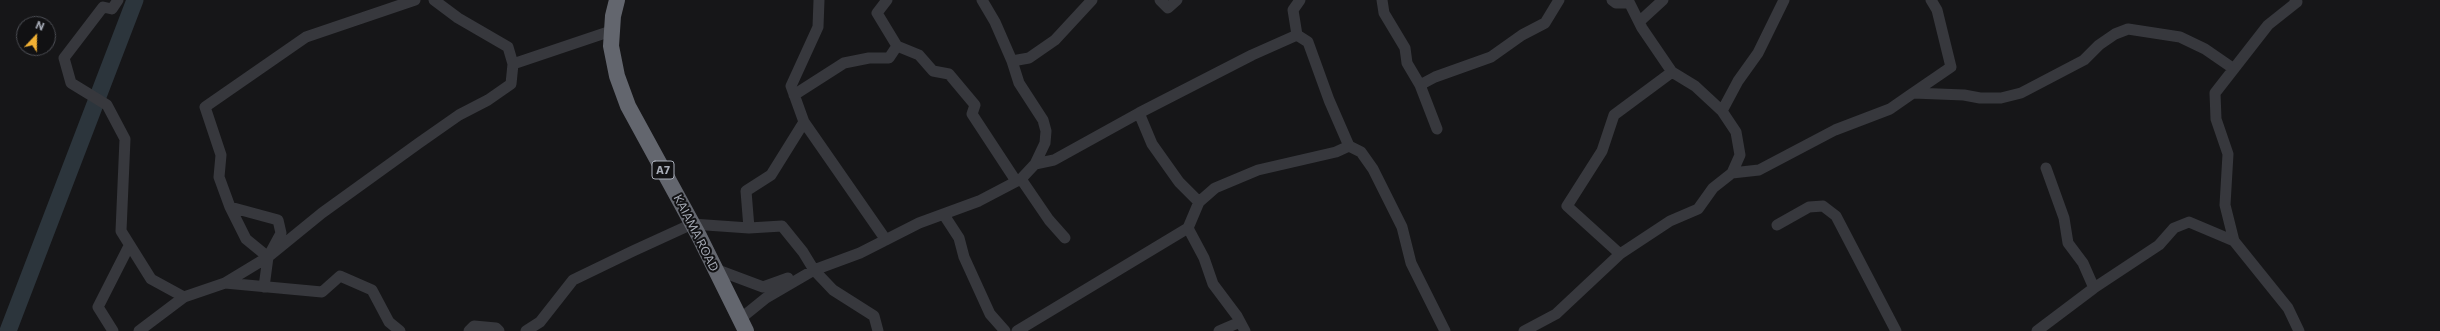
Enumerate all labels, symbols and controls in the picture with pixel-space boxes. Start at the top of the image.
north arrow [16,16,56,56]
text: N [34,18,47,33]
road number: A7 [652,161,674,179]
street label: KAIAMA ROAD [670,192,722,274]

